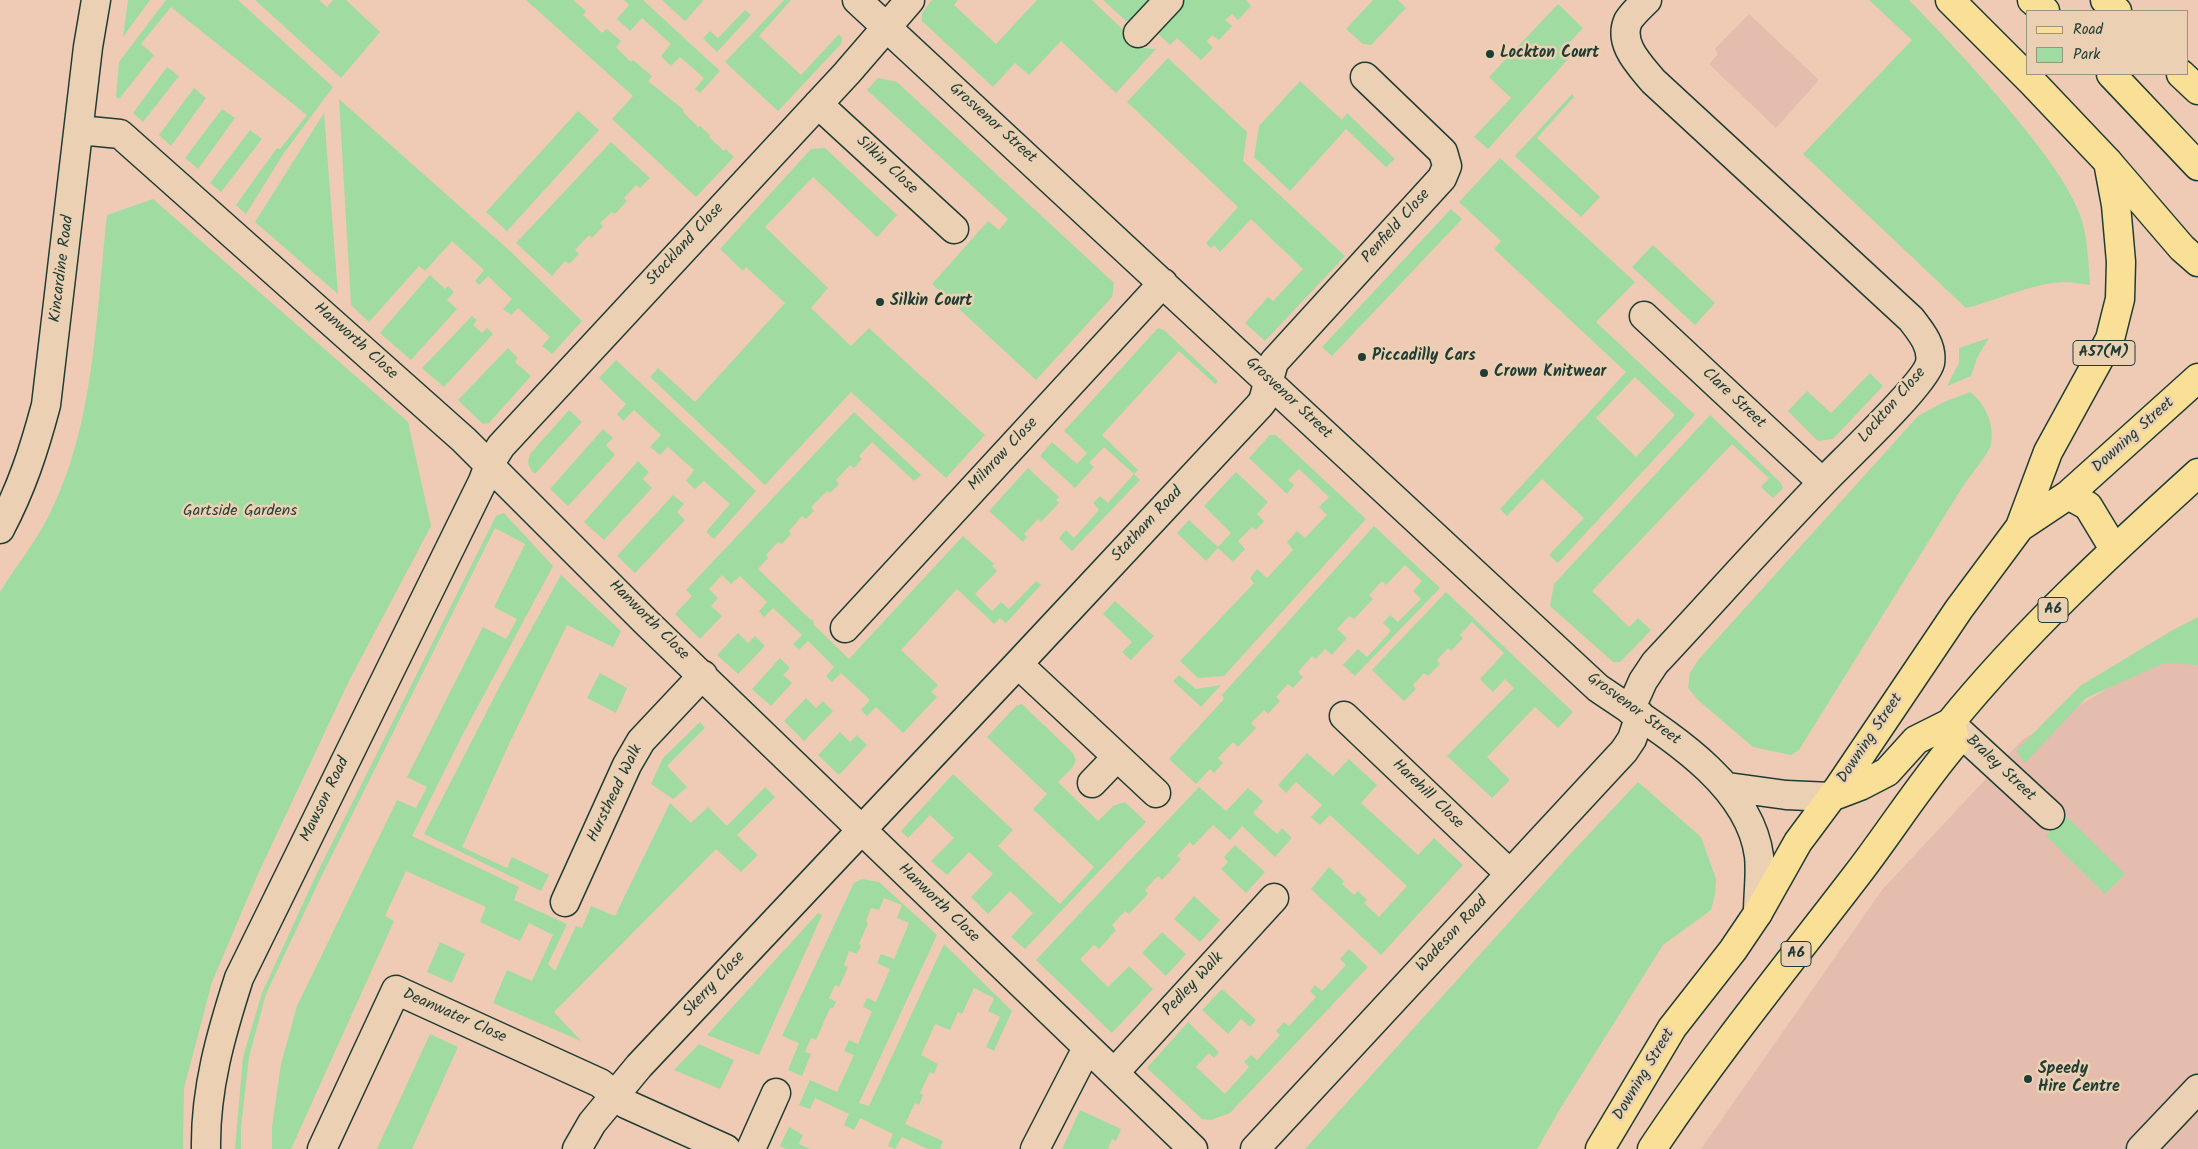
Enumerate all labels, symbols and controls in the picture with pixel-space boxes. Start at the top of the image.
legend [2026,10,2188,75]
text: Road [2073,18,2103,42]
text: Park [2073,43,2100,67]
place label: Lockton Court [1500,44,1599,64]
marker: Lockton Court [1484,48,1496,60]
street label: Grosvenor Street [944,80,1040,168]
street label: Silkin Close [851,133,921,199]
street label: Penfield Close [1359,186,1435,268]
street label: Stockland Close [643,200,729,290]
street label: Kincardine Road [47,214,79,324]
place label: Silkin Court [890,292,972,312]
marker: Silkin Court [874,296,886,308]
street label: Hanworth Close [309,299,401,385]
road number: A57(M) [2073,340,2135,366]
place label: Piccadilly Cars [1372,347,1476,367]
marker: Piccadilly Cars [1356,351,1368,363]
street label: Grosvenor Street [1241,354,1335,444]
place label: Crown Knitwear [1494,363,1606,383]
street label: Lockton Close [1855,364,1931,448]
street label: Clare Street [1697,365,1769,433]
marker: Crown Knitwear [1478,367,1490,379]
street label: Downing Street [2089,394,2179,478]
street label: Milnrow Close [965,414,1043,496]
street label: Statham Road [1108,483,1188,567]
park label: Gartside Gardens [183,502,297,522]
street label: Hanworth Close [604,577,692,665]
road number: A6 [2038,598,2068,622]
street label: Grosvenor Street [1582,670,1684,750]
street label: Downing Street [1834,691,1908,787]
street label: Braley Street [1961,732,2039,806]
street label: Hursthead Walk [584,742,648,846]
street label: Mawson Road [297,754,355,846]
street label: Harehill Close [1387,756,1467,834]
street label: Hanworth Close [893,860,983,948]
street label: Wadeson Road [1413,893,1493,977]
road number: A6 [1781,942,1811,966]
street label: Skerry Close [680,948,750,1022]
street label: Pedley Walk [1160,949,1228,1021]
street label: Deanwater Close [399,986,509,1048]
street label: Downing Street [1610,1026,1680,1124]
place label: Speedy Hire Centre [2038,1060,2120,1098]
marker: Speedy Hire Centre [2022,1073,2034,1085]

